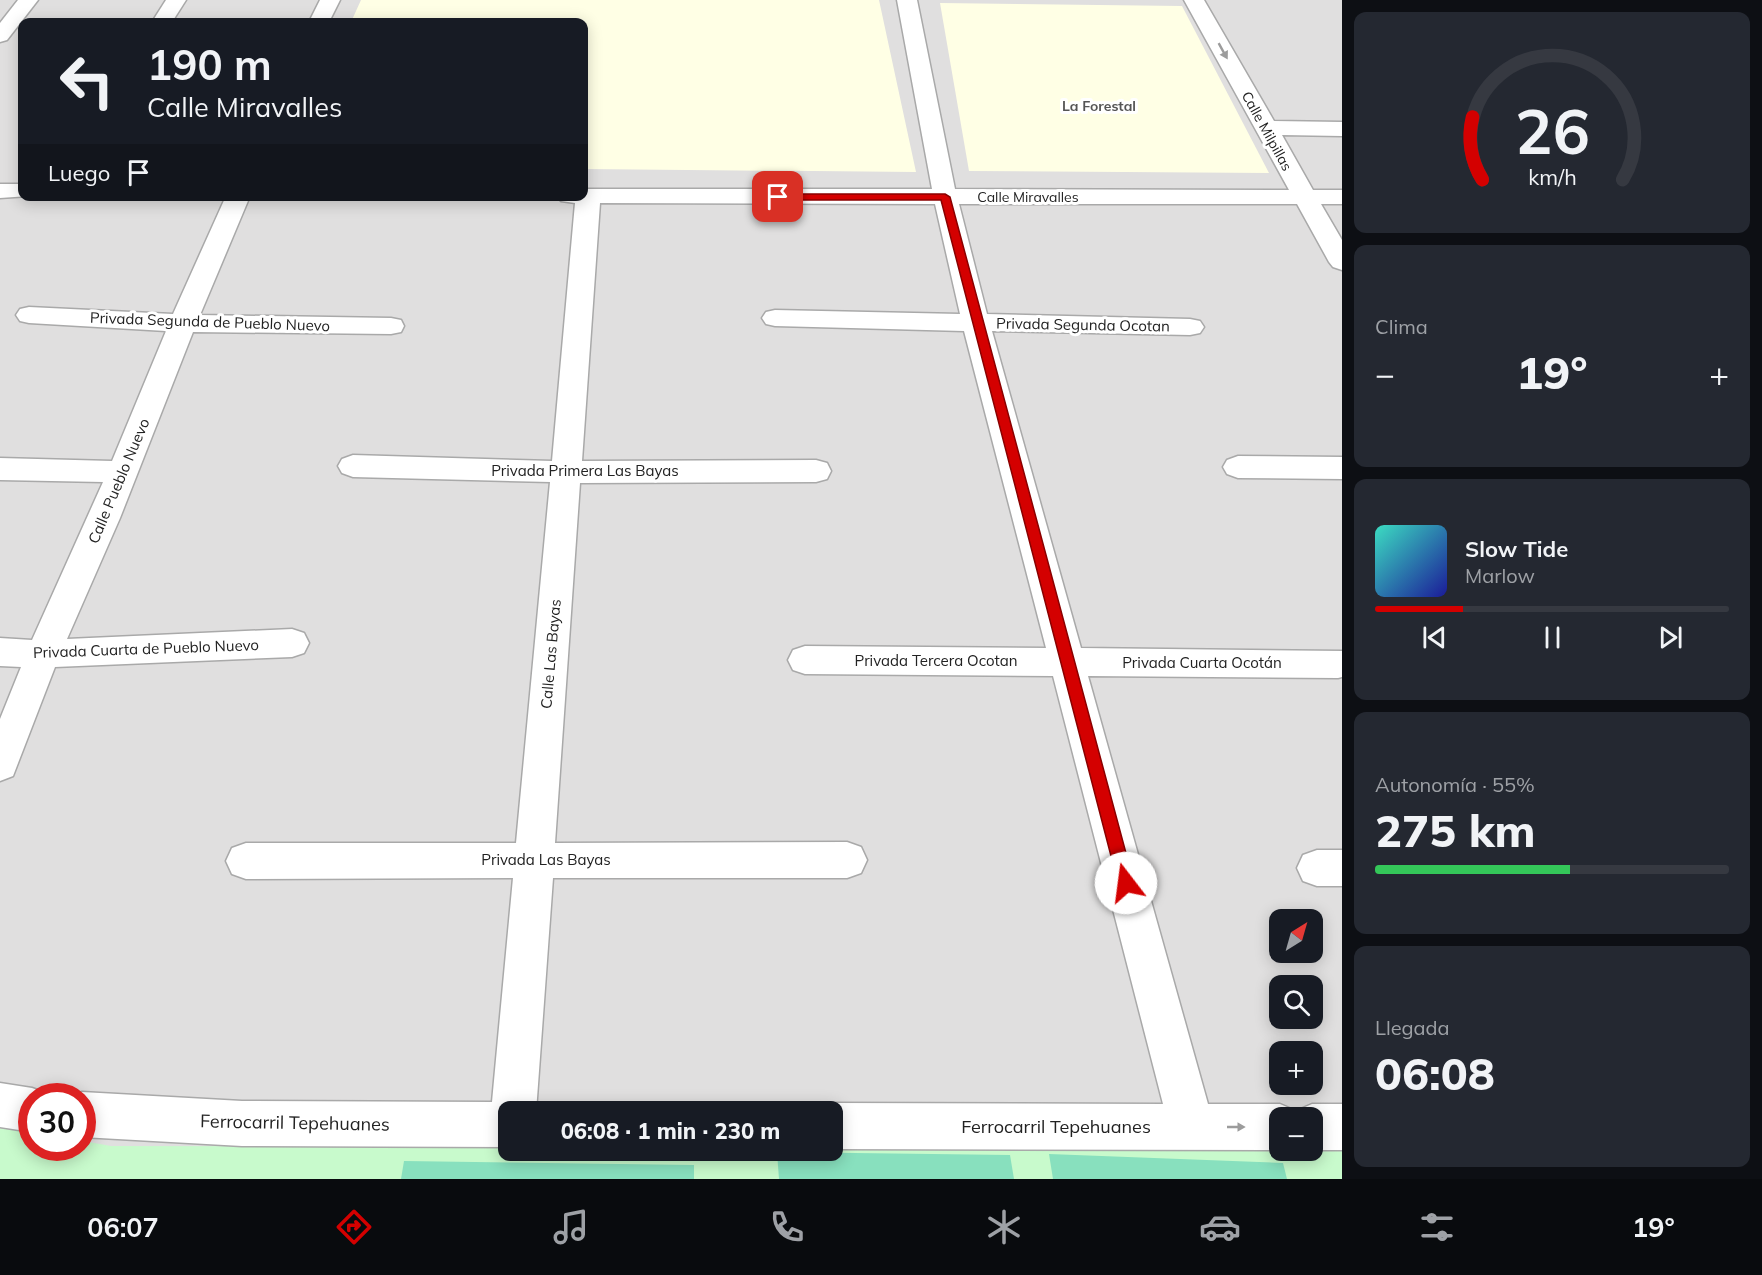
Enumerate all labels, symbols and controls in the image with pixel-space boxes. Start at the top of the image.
text: 190 m [147,38,272,91]
icon: left [48,42,126,120]
one-way arrow [1217,43,1228,59]
street label: Calle Milpillas [1238,88,1296,174]
text: Calle Miravalles [147,90,342,124]
text: 26 [1515,91,1589,170]
district label: La Forestal [1062,97,1136,115]
icon: arrive [122,156,155,189]
text: Luego [48,159,110,187]
text: km/h [1528,163,1576,190]
pin [752,171,803,222]
icon: arrive [761,180,794,213]
street label: Calle Miravalles [977,188,1079,206]
street label: Privada Segunda de Pueblo Nuevo [90,308,330,335]
street label: Privada Segunda Ocotan [996,313,1170,336]
text: Clima [1375,314,1428,339]
text: 19° [1516,344,1588,400]
text: − [1375,353,1395,394]
text: + [1709,353,1729,394]
street label: Calle Pueblo Nuevo [84,415,153,546]
street label: Privada Primera Las Bayas [491,461,679,480]
text: Slow Tide [1465,535,1568,563]
text: Marlow [1465,563,1535,588]
street label: Calle Las Bayas [536,598,565,710]
icon: previous [1418,621,1451,654]
icon: pause [1536,621,1569,654]
icon: next [1654,621,1687,654]
street label: Privada Cuarta de Pueblo Nuevo [33,635,259,662]
street label: Privada Tercera Ocotan [855,651,1017,670]
street label: Privada Cuarta Ocotán [1122,653,1282,672]
text: Autonomía · 55% [1375,772,1535,797]
text: 275 km [1375,802,1536,858]
street label: Privada Las Bayas [481,850,611,869]
position arrow [1094,851,1158,915]
north arrow [1269,909,1323,963]
map controls [1269,909,1323,1161]
button: search [1269,975,1323,1029]
text: Llegada [1375,1015,1450,1040]
button: + [1269,1041,1323,1095]
text: 06:08 [1375,1045,1495,1101]
speed limit sign: 30 [18,1083,96,1161]
button: − [1269,1107,1323,1161]
street label: Ferrocarril Tepehuanes [200,1109,390,1136]
street label: Ferrocarril Tepehuanes [961,1115,1151,1138]
text: 06:08 · 1 min · 230 m [561,1117,780,1145]
one-way arrow [1226,1122,1245,1132]
icon: directions [333,1206,375,1248]
icon: music [550,1206,592,1248]
icon: phone [766,1206,808,1248]
icon: climate [983,1206,1025,1248]
icon: car [1199,1206,1241,1248]
icon: filters [1416,1206,1458,1248]
text: 06:07 [87,1210,159,1244]
text: 19° [1632,1210,1675,1244]

